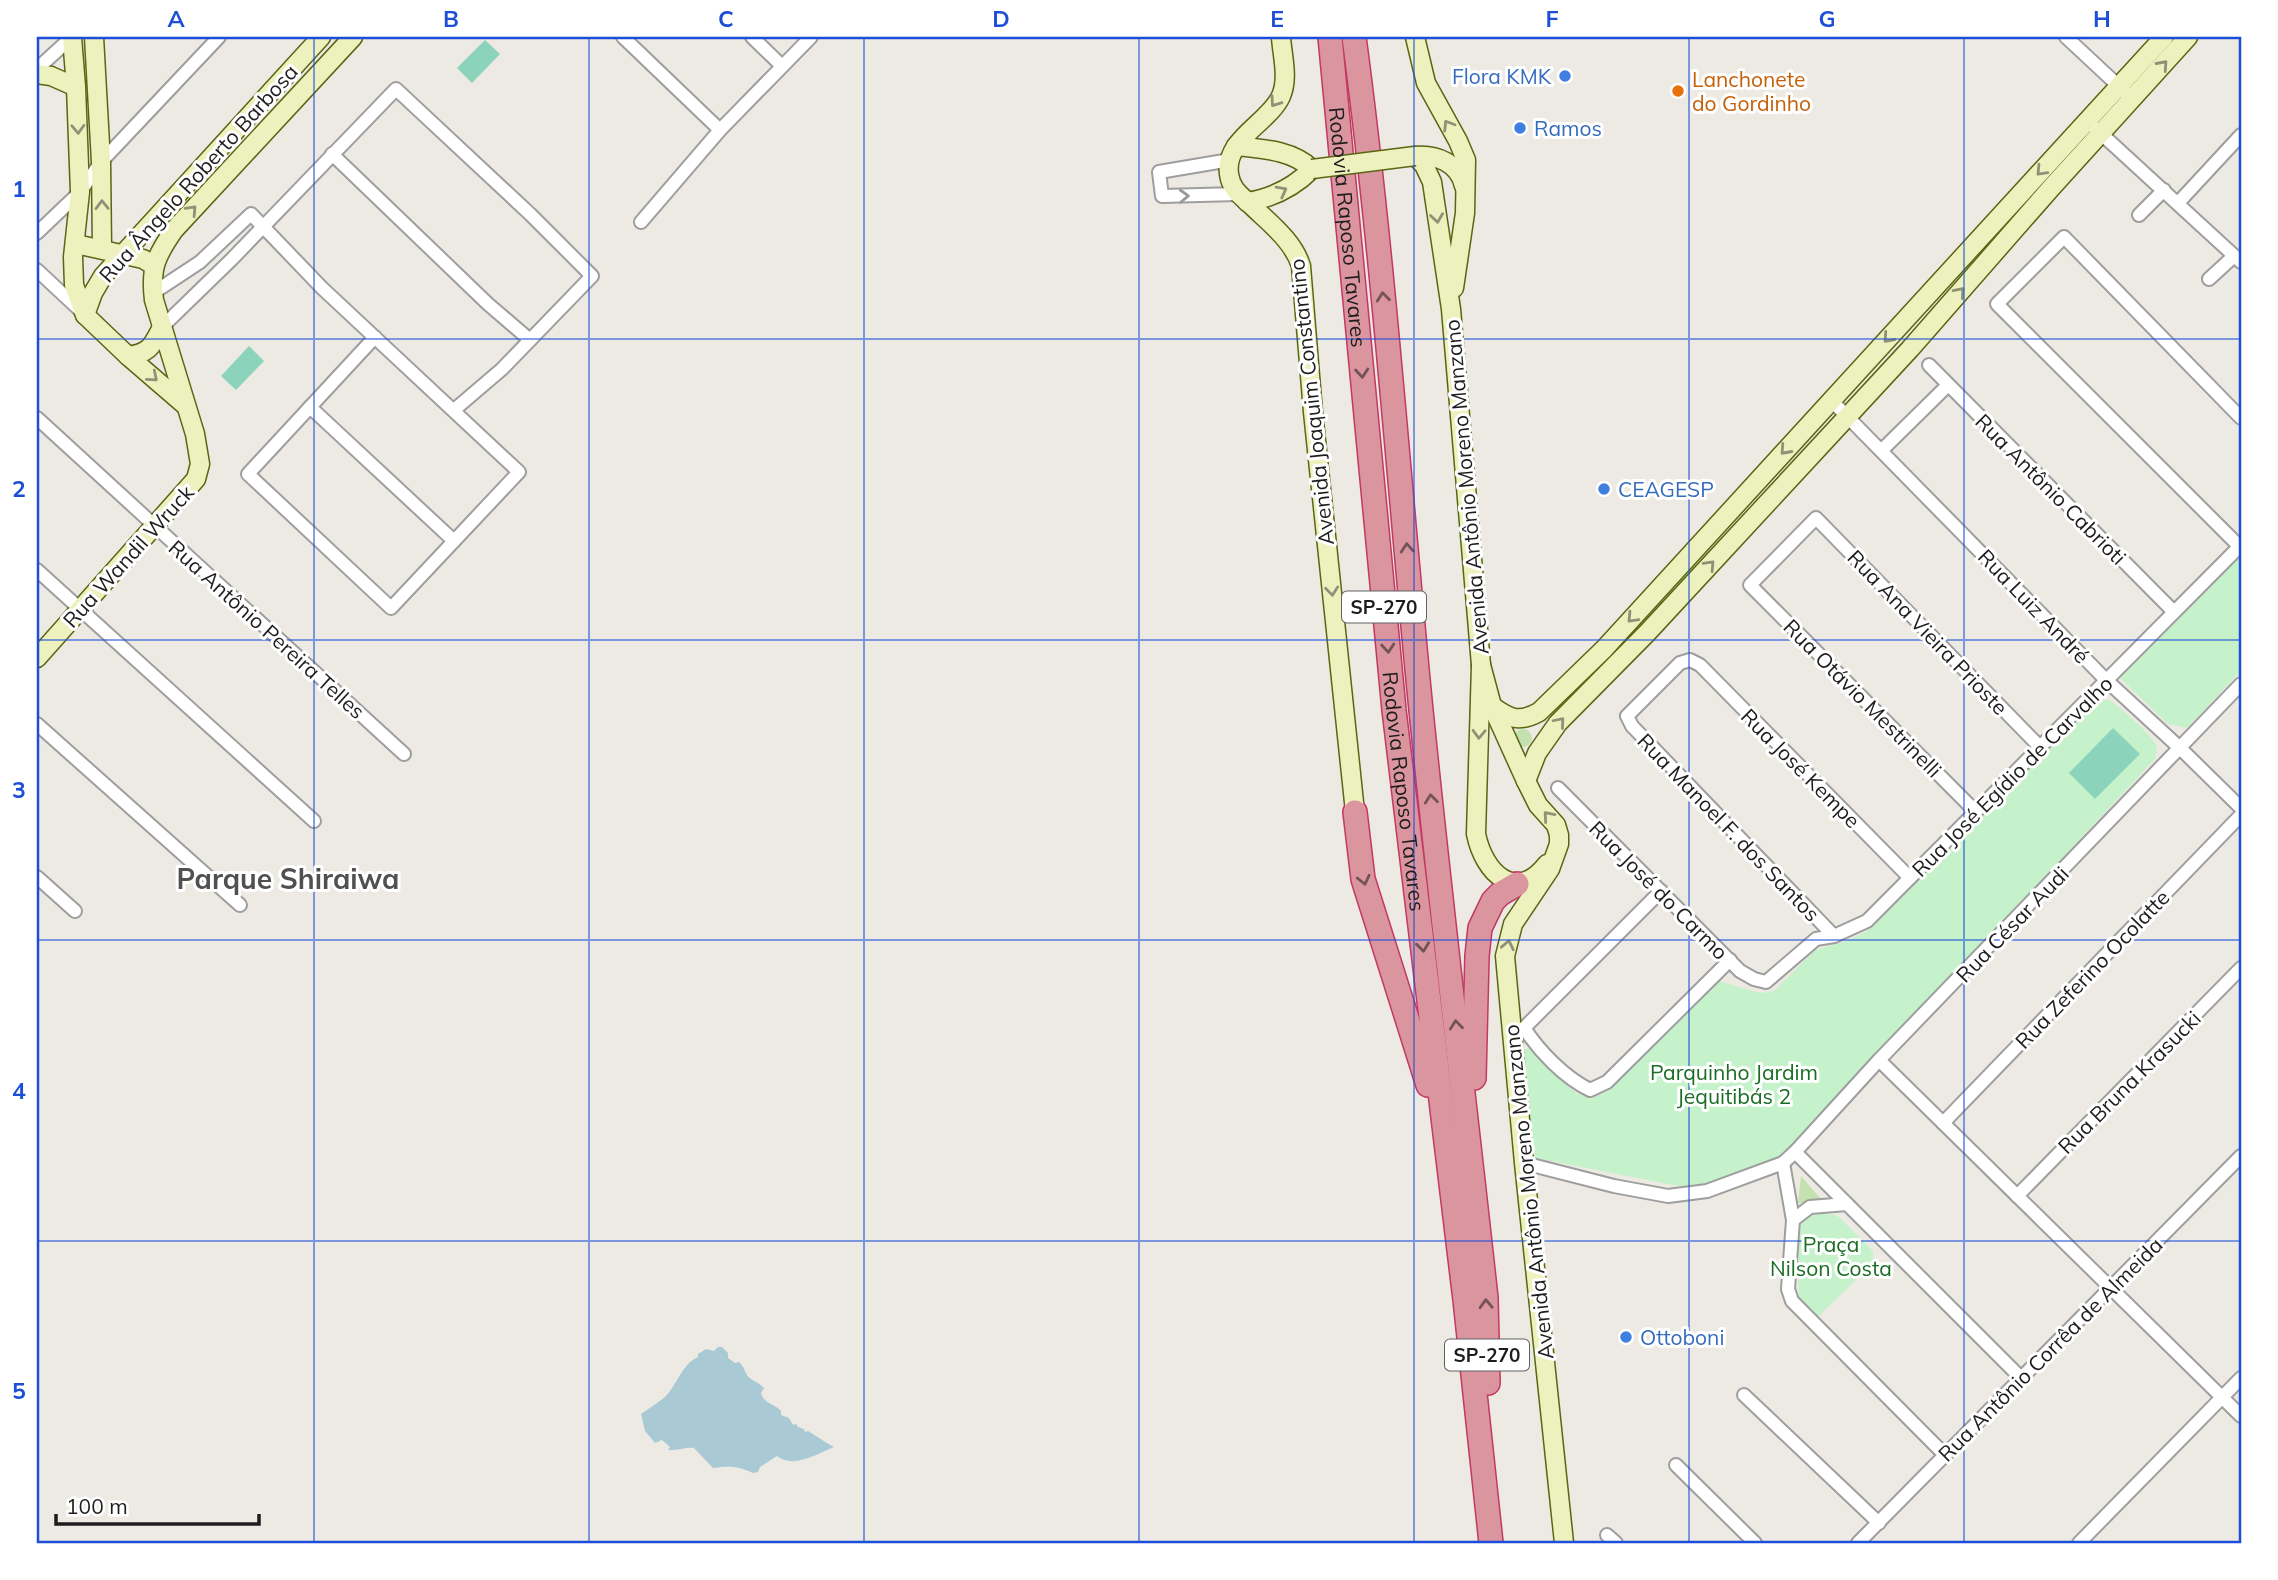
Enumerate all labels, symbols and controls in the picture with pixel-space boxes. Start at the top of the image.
text: A [167,4,185,33]
text: B [443,4,459,33]
text: C [718,4,734,33]
text: D [992,4,1010,33]
text: E [1270,4,1284,33]
text: F [1545,4,1559,33]
text: G [1818,4,1836,33]
text: H [2093,4,2111,33]
street label: Rua Ângelo Roberto Barbosa [93,59,303,287]
one-way arrow [2154,60,2167,73]
place label: Flora KMK [1452,63,1552,89]
place label: Lanchonete do Gordinho [1692,66,1811,116]
marker: Flora KMK [1557,68,1573,84]
marker: Lanchonete do Gordinho [1670,83,1686,99]
one-way arrow [1271,94,1284,107]
street label: Rodovia Raposo Tavares [1324,106,1372,348]
place label: Ramos [1534,115,1602,141]
one-way arrow [1444,120,1457,133]
marker: Ramos [1512,120,1528,136]
one-way arrow [70,124,85,135]
one-way arrow [2037,163,2050,176]
text: 1 [12,174,26,203]
one-way arrow [1275,186,1287,199]
one-way arrow [1178,188,1189,203]
one-way arrow [94,199,109,210]
one-way arrow [184,205,197,218]
one-way arrow [1430,212,1445,224]
street label: Avenida Joaquim Constantino [1283,258,1339,546]
one-way arrow [1952,287,1964,300]
one-way arrow [1376,291,1391,302]
street label: Avenida Antônio Moreno Manzano [1438,318,1494,656]
one-way arrow [1883,330,1896,343]
one-way arrow [1354,367,1369,379]
one-way arrow [145,369,158,381]
street label: Rua Antônio Cabrioti [1970,408,2132,570]
one-way arrow [1781,442,1794,455]
text: 2 [12,474,26,503]
place label: CEAGESP [1618,476,1714,502]
street label: Rua Wandil Wruck [57,479,199,633]
marker: CEAGESP [1596,481,1612,497]
street label: Rua Antônio Pereira Telles [164,534,370,724]
one-way arrow [1400,542,1415,553]
street label: Rua Luiz André [1973,543,2095,669]
street label: Rua Ana Vieira Prioste [1842,544,2014,720]
one-way arrow [1701,560,1714,573]
one-way arrow [1324,586,1339,597]
road number: SP-270 [1342,592,1426,622]
one-way arrow [1627,610,1640,623]
street label: Rua Otávio Mestrinelli [1779,614,1947,782]
one-way arrow [1380,643,1395,654]
street label: Rodovia Raposo Tavares [1377,670,1431,913]
street label: Rua José Egídio de Carvalho [1906,670,2118,882]
street label: Rua José Kempe [1736,703,1866,833]
one-way arrow [1552,718,1564,731]
one-way arrow [1472,728,1487,739]
street label: Rua Manoel F. dos Santos [1632,728,1826,926]
text: 3 [12,775,26,804]
one-way arrow [1424,793,1439,805]
one-way arrow [1544,811,1556,824]
street label: Rua José do Carmo [1584,815,1734,965]
district label: Parque Shiraiwa [177,861,399,896]
street label: Rua César Audi [1950,861,2074,987]
one-way arrow [1356,874,1371,886]
street label: Rua Zeferino Ocolatte [2009,884,2175,1054]
one-way arrow [1499,939,1514,951]
one-way arrow [1416,941,1431,953]
street label: Rua Bruna Krasucki [2052,1005,2206,1159]
one-way arrow [1449,1019,1464,1030]
street label: Avenida Antônio Moreno Manzano [1497,1023,1559,1361]
park label: Parquinho Jardim Jequitibás 2 [1650,1059,1818,1109]
text: 4 [12,1076,26,1105]
park label: Praça Nilson Costa [1770,1231,1892,1281]
street label: Rua Antônio Corrêa de Almeida [1932,1231,2168,1467]
one-way arrow [1478,1299,1493,1310]
place label: Ottoboni [1640,1324,1724,1350]
marker: Ottoboni [1618,1329,1634,1345]
road number: SP-270 [1445,1340,1529,1371]
text: 5 [12,1376,26,1405]
scale bar [56,1482,259,1526]
text: 100 m [66,1493,128,1519]

